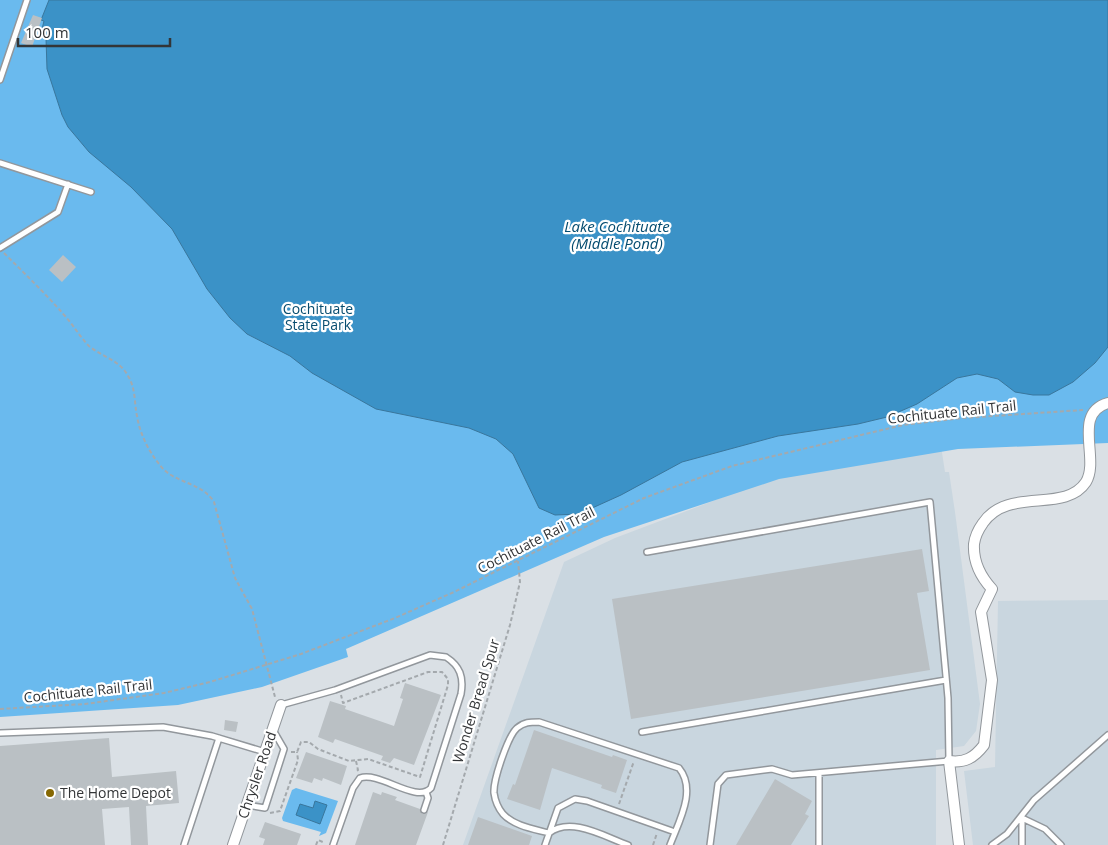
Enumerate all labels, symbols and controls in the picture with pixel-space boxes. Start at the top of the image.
scale bar [18,15,170,47]
text: 100 m [25,22,69,42]
water label: Lake Cochituate (Middle Pond) [564,216,670,253]
park label: Cochituate State Park [283,299,353,334]
street label: Cochituate Rail Trail [887,395,1017,428]
street label: Cochituate Rail Trail [474,502,598,577]
street label: Wonder Bread Spur [448,636,504,765]
street label: Cochituate Rail Trail [23,674,153,707]
street label: Chrysler Road [233,729,280,821]
place label: The Home Depot [60,783,171,802]
marker: The Home Depot [44,787,56,799]

